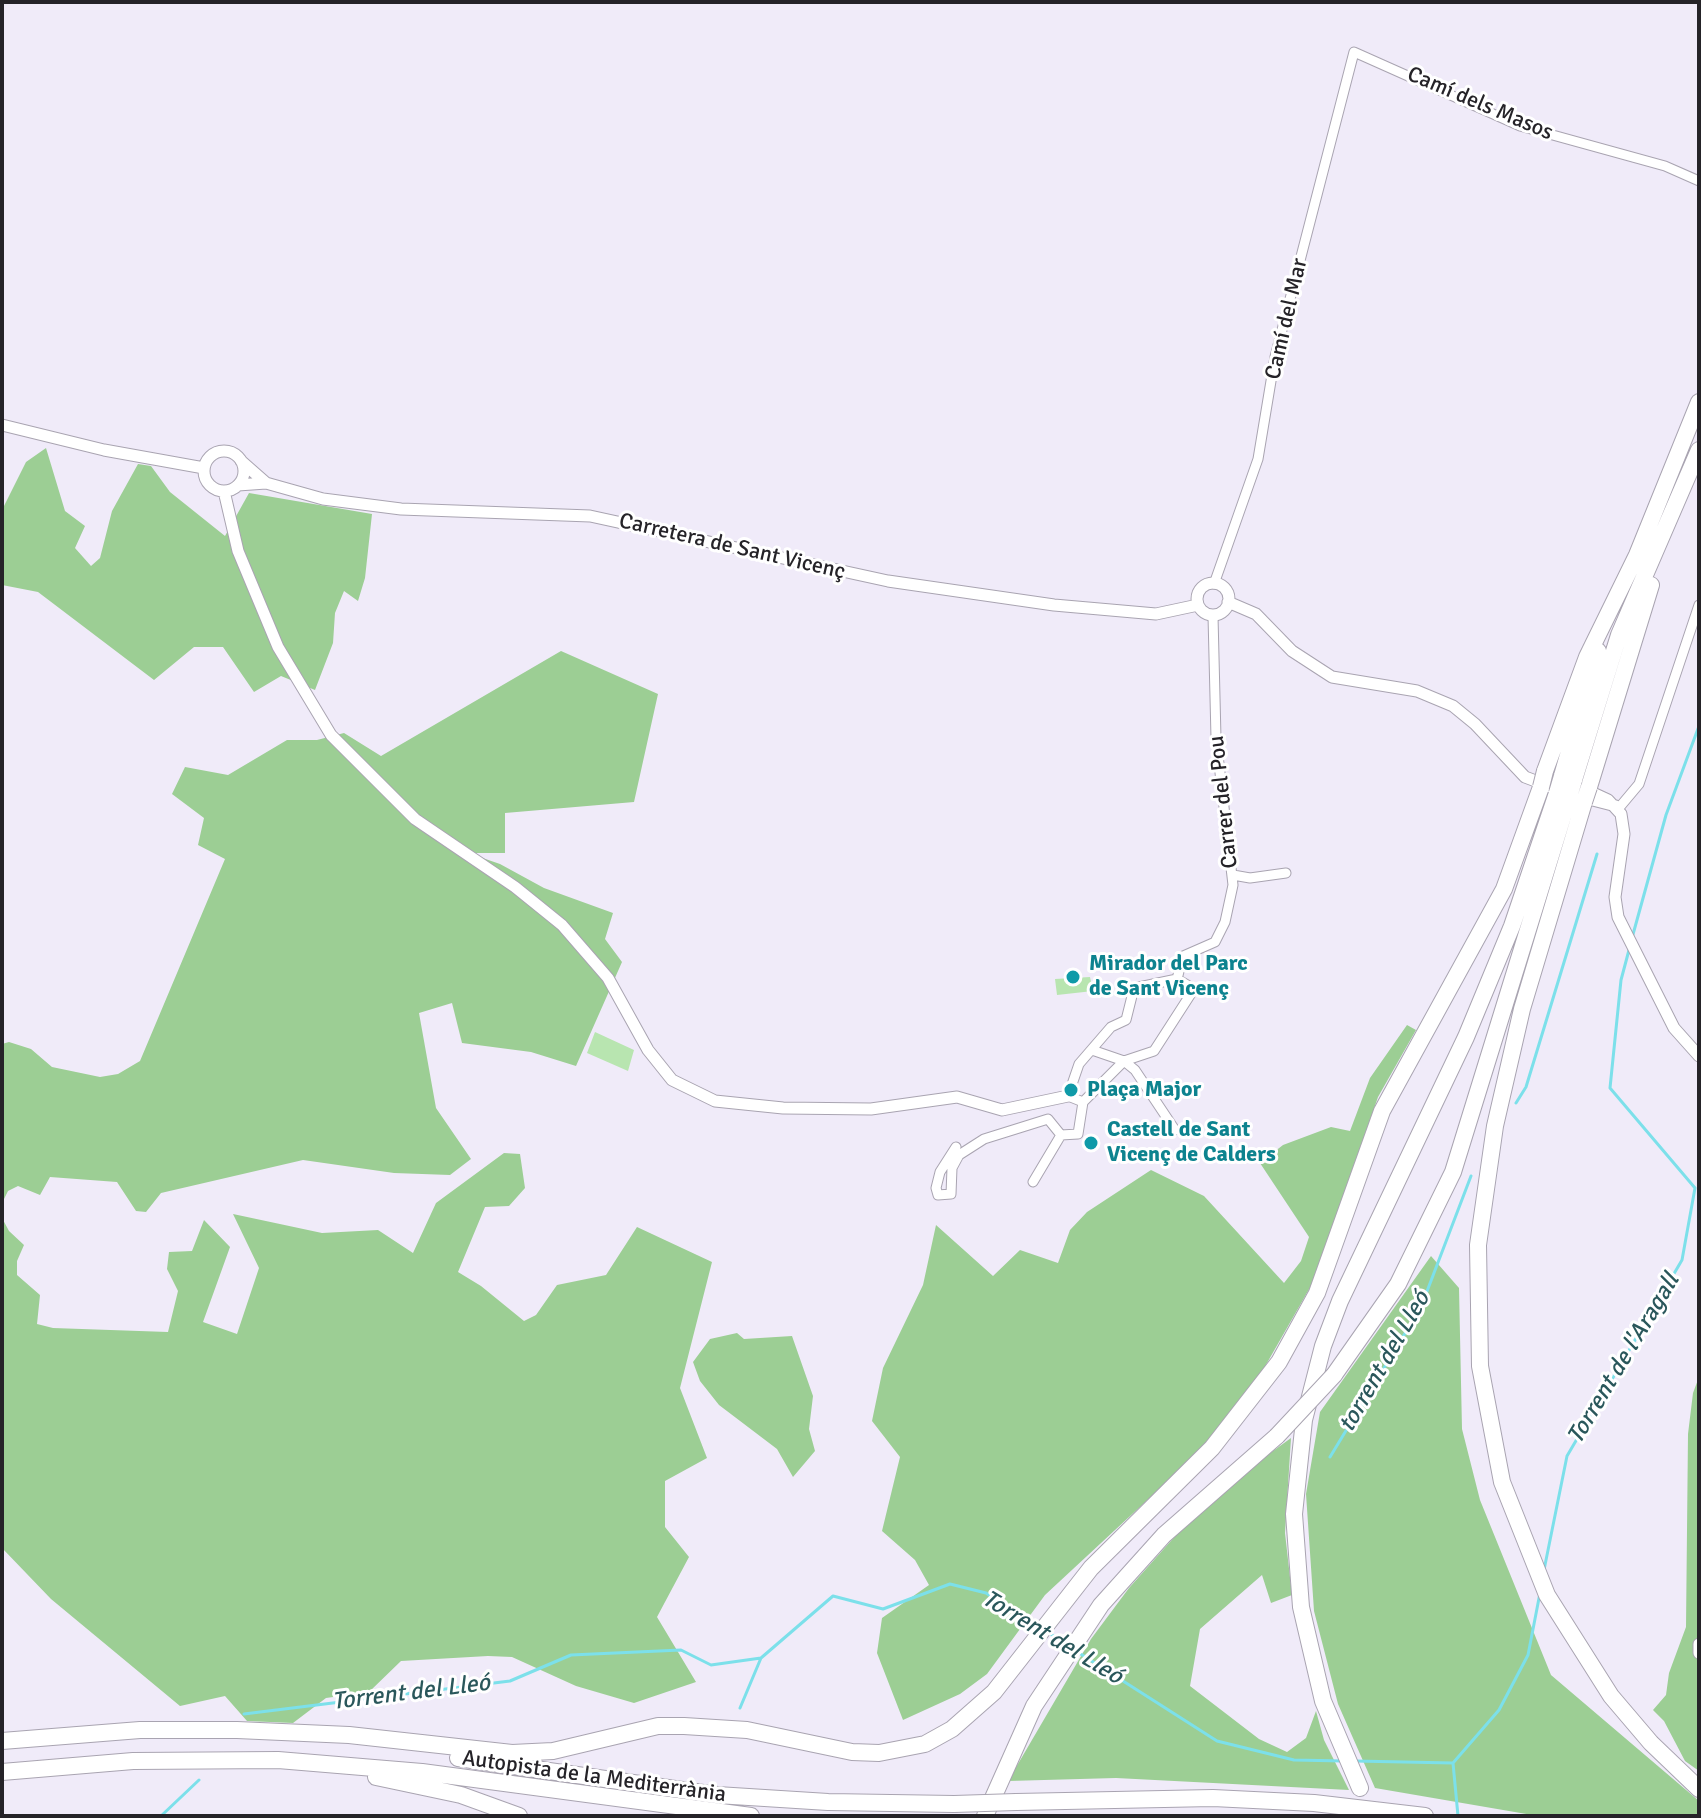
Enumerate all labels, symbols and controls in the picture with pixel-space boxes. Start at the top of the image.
street label: Camí dels Masos [1403,61,1557,147]
street label: Camí del Mar [1260,256,1314,382]
street label: Carretera de Sant Vicenç [616,508,848,586]
street label: Carrer del Pou [1204,734,1244,870]
place label: Mirador del Parc de Sant Vicenç [1089,951,1248,1002]
marker: Mirador del Parc de Sant Vicenç [1064,968,1082,986]
place label: Plaça Major [1087,1077,1201,1103]
marker: Plaça Major [1062,1081,1080,1099]
place label: Castell de Sant Vicenç de Calders [1107,1117,1276,1168]
marker: Castell de Sant Vicenç de Calders [1082,1134,1100,1152]
water label: Torrent de l'Aragall [1562,1269,1686,1449]
water label: torrent del Lleó [1333,1287,1437,1437]
water label: Torrent del Lleó [976,1585,1128,1691]
water label: Torrent del Lleó [330,1669,492,1717]
street label: Autopista de la Mediterrània [460,1745,728,1809]

